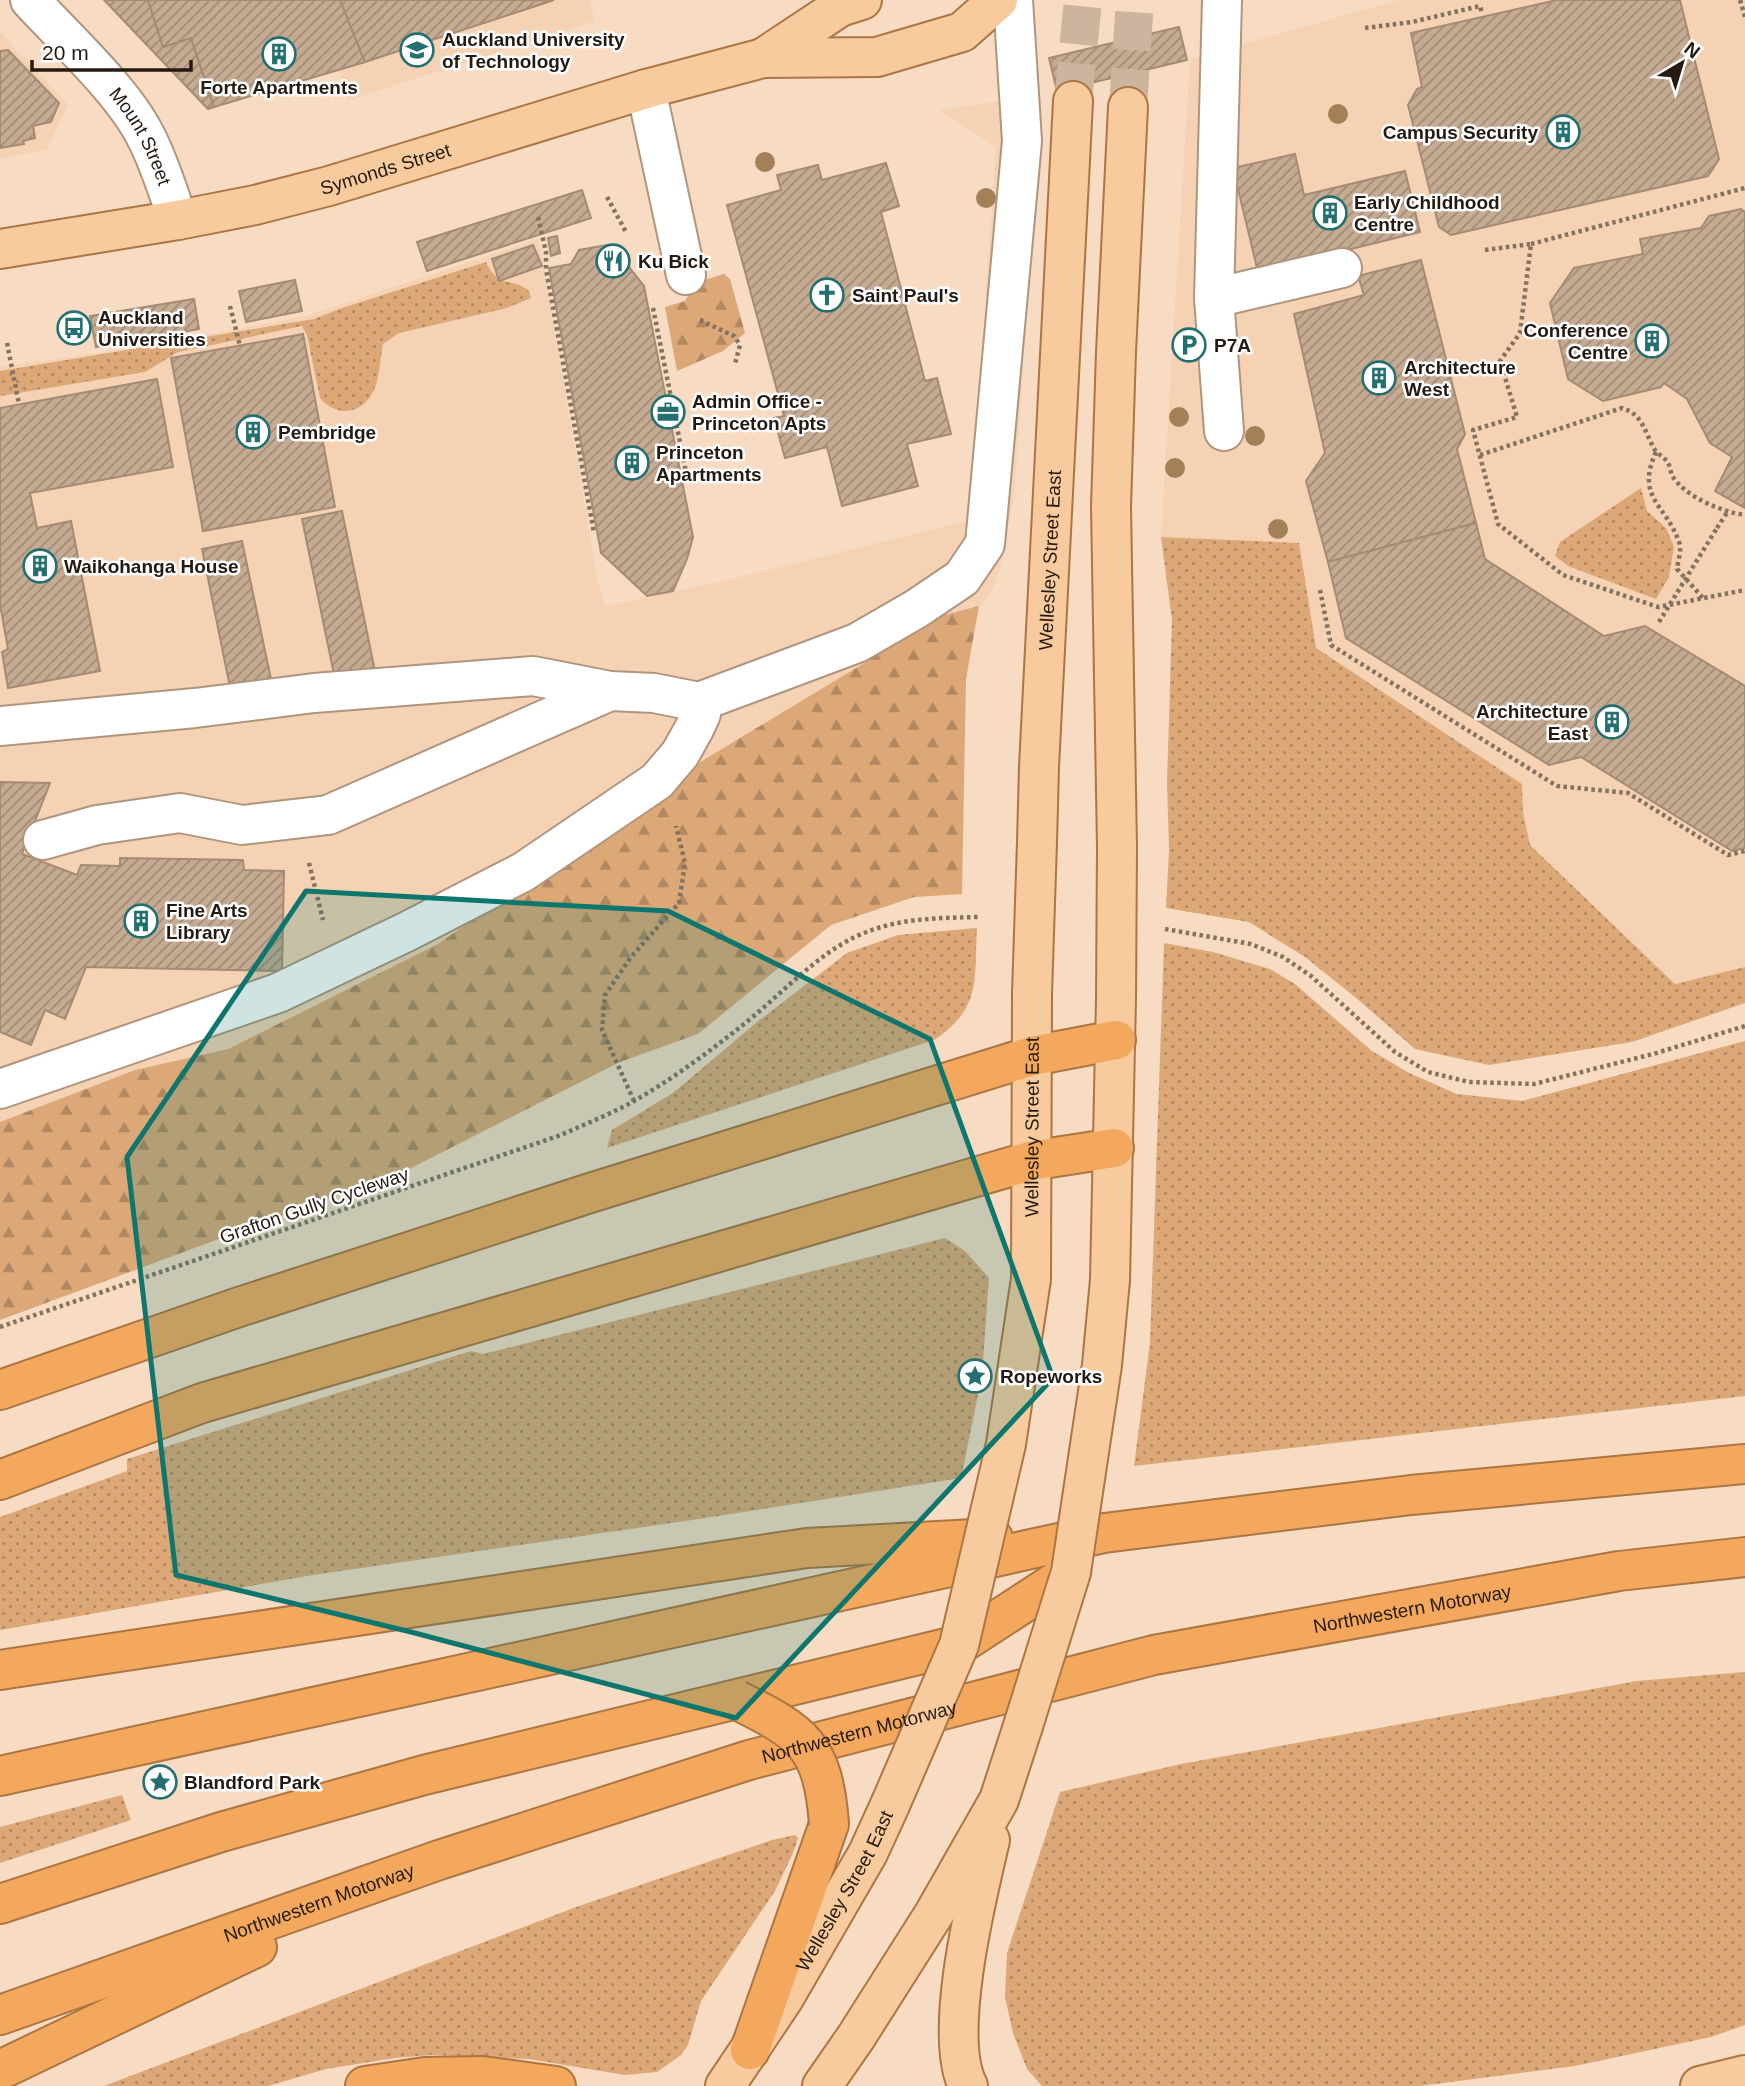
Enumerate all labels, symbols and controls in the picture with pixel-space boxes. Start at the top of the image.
scale bar [32,28,191,72]
north arrow [1647,28,1717,98]
place label: Auckland University of Technology [442,29,625,72]
school or university icon: Auckland University of Technology [398,31,436,69]
building icon: Forte Apartments [260,35,298,73]
text: N [1680,37,1704,62]
text: 20 m [42,41,89,64]
place label: Forte Apartments [200,77,358,98]
street label: Mount Street [105,83,175,189]
building icon: Campus Security [1544,113,1582,151]
place label: Campus Security [1383,122,1538,143]
street label: Symonds Street [318,139,454,199]
place label: Early Childhood Centre [1354,192,1500,235]
building icon: Early Childhood Centre [1311,194,1349,232]
restaurant icon: Ku Bick [594,242,632,280]
place label: Ku Bick [638,251,709,272]
church icon: Saint Paul's [808,276,846,314]
place label: Saint Paul's [852,285,959,306]
place label: Auckland Universities [98,307,206,350]
bus stop icon: Auckland Universities [55,309,93,347]
place label: Conference Centre [1523,320,1628,363]
building icon: Conference Centre [1633,322,1671,360]
parking icon: P7A [1170,326,1208,364]
place label: P7A [1214,335,1251,356]
place label: Architecture West [1404,357,1516,400]
building icon: Architecture West [1360,359,1398,397]
place label: Admin Office - Princeton Apts [692,391,826,434]
office icon: Admin Office - Princeton Apts [649,393,687,431]
building icon: Pembridge [234,413,272,451]
place label: Pembridge [278,422,376,443]
place label: Princeton Apartments [656,442,762,485]
building icon: Princeton Apartments [613,444,651,482]
street label: Wellesley Street East [1035,469,1065,651]
building icon: Waikohanga House [21,547,59,585]
place label: Waikohanga House [64,556,239,577]
place label: Architecture East [1476,701,1589,744]
building icon: Architecture East [1593,703,1631,741]
place label: Fine Arts Library [166,900,248,943]
building icon: Fine Arts Library [122,902,160,940]
street label: Wellesley Street East [1021,1036,1043,1217]
street label: Grafton Gully Cycleway [217,1163,412,1248]
place icon: Ropeworks [956,1357,994,1395]
place label: Ropeworks [1000,1366,1102,1387]
street label: Northwestern Motorway [1312,1581,1513,1637]
street label: Northwestern Motorway [759,1696,959,1767]
place icon: Blandford Park [141,1763,179,1801]
place label: Blandford Park [184,1772,321,1793]
street label: Wellesley Street East [792,1807,897,1975]
street label: Northwestern Motorway [221,1859,418,1946]

